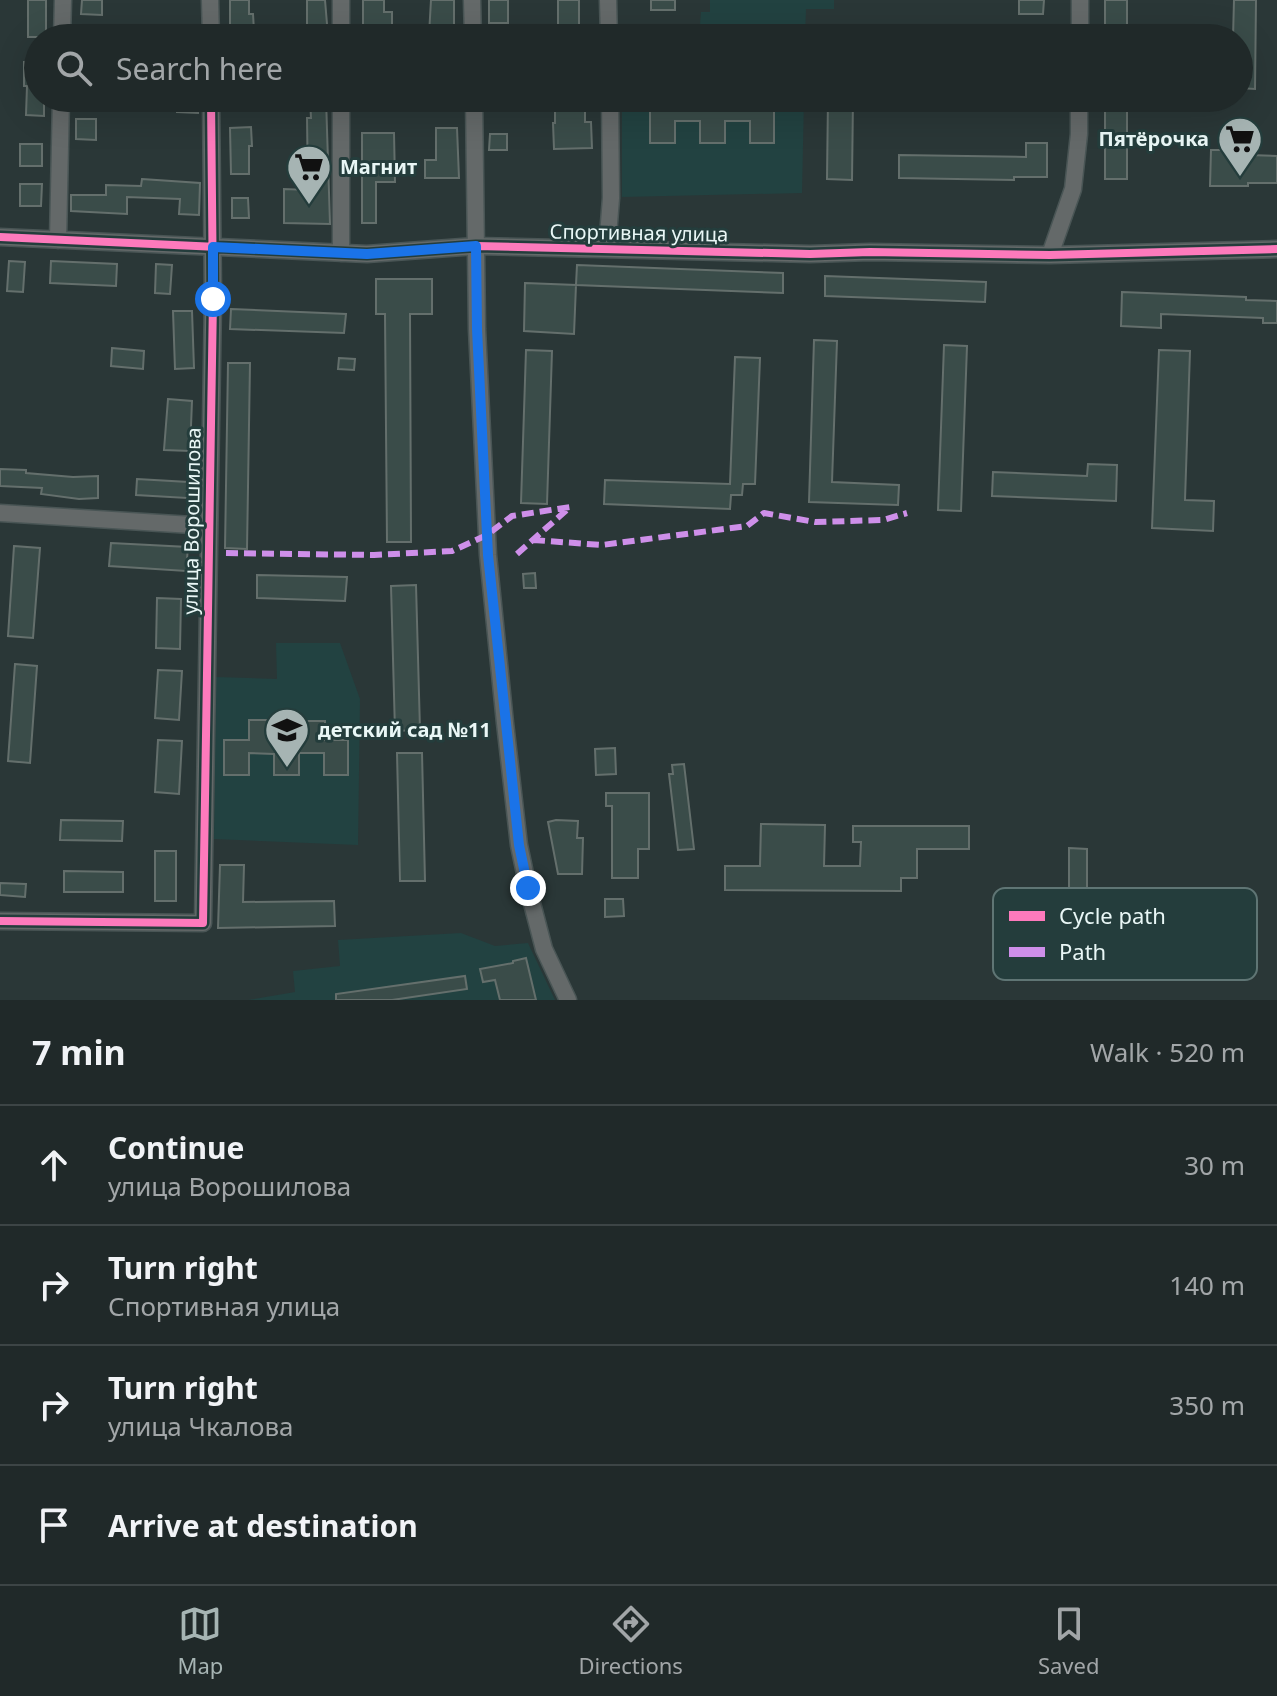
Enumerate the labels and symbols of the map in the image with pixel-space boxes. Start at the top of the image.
supermarket icon: Пятёрочка [1216,115,1264,178]
place label: Пятёрочка [1099,125,1209,152]
supermarket icon: Магнит [285,143,333,206]
place label: Магнит [340,153,417,180]
street label: Спортивная улица [549,217,729,248]
route start [195,281,231,317]
street label: улица Ворошилова [176,427,207,615]
school or university icon: детский сад №11 [263,706,311,769]
place label: детский сад №11 [318,716,491,743]
route end [510,870,546,906]
legend [993,888,1257,980]
text: Cycle path [1059,900,1166,930]
text: Path [1059,936,1106,966]

